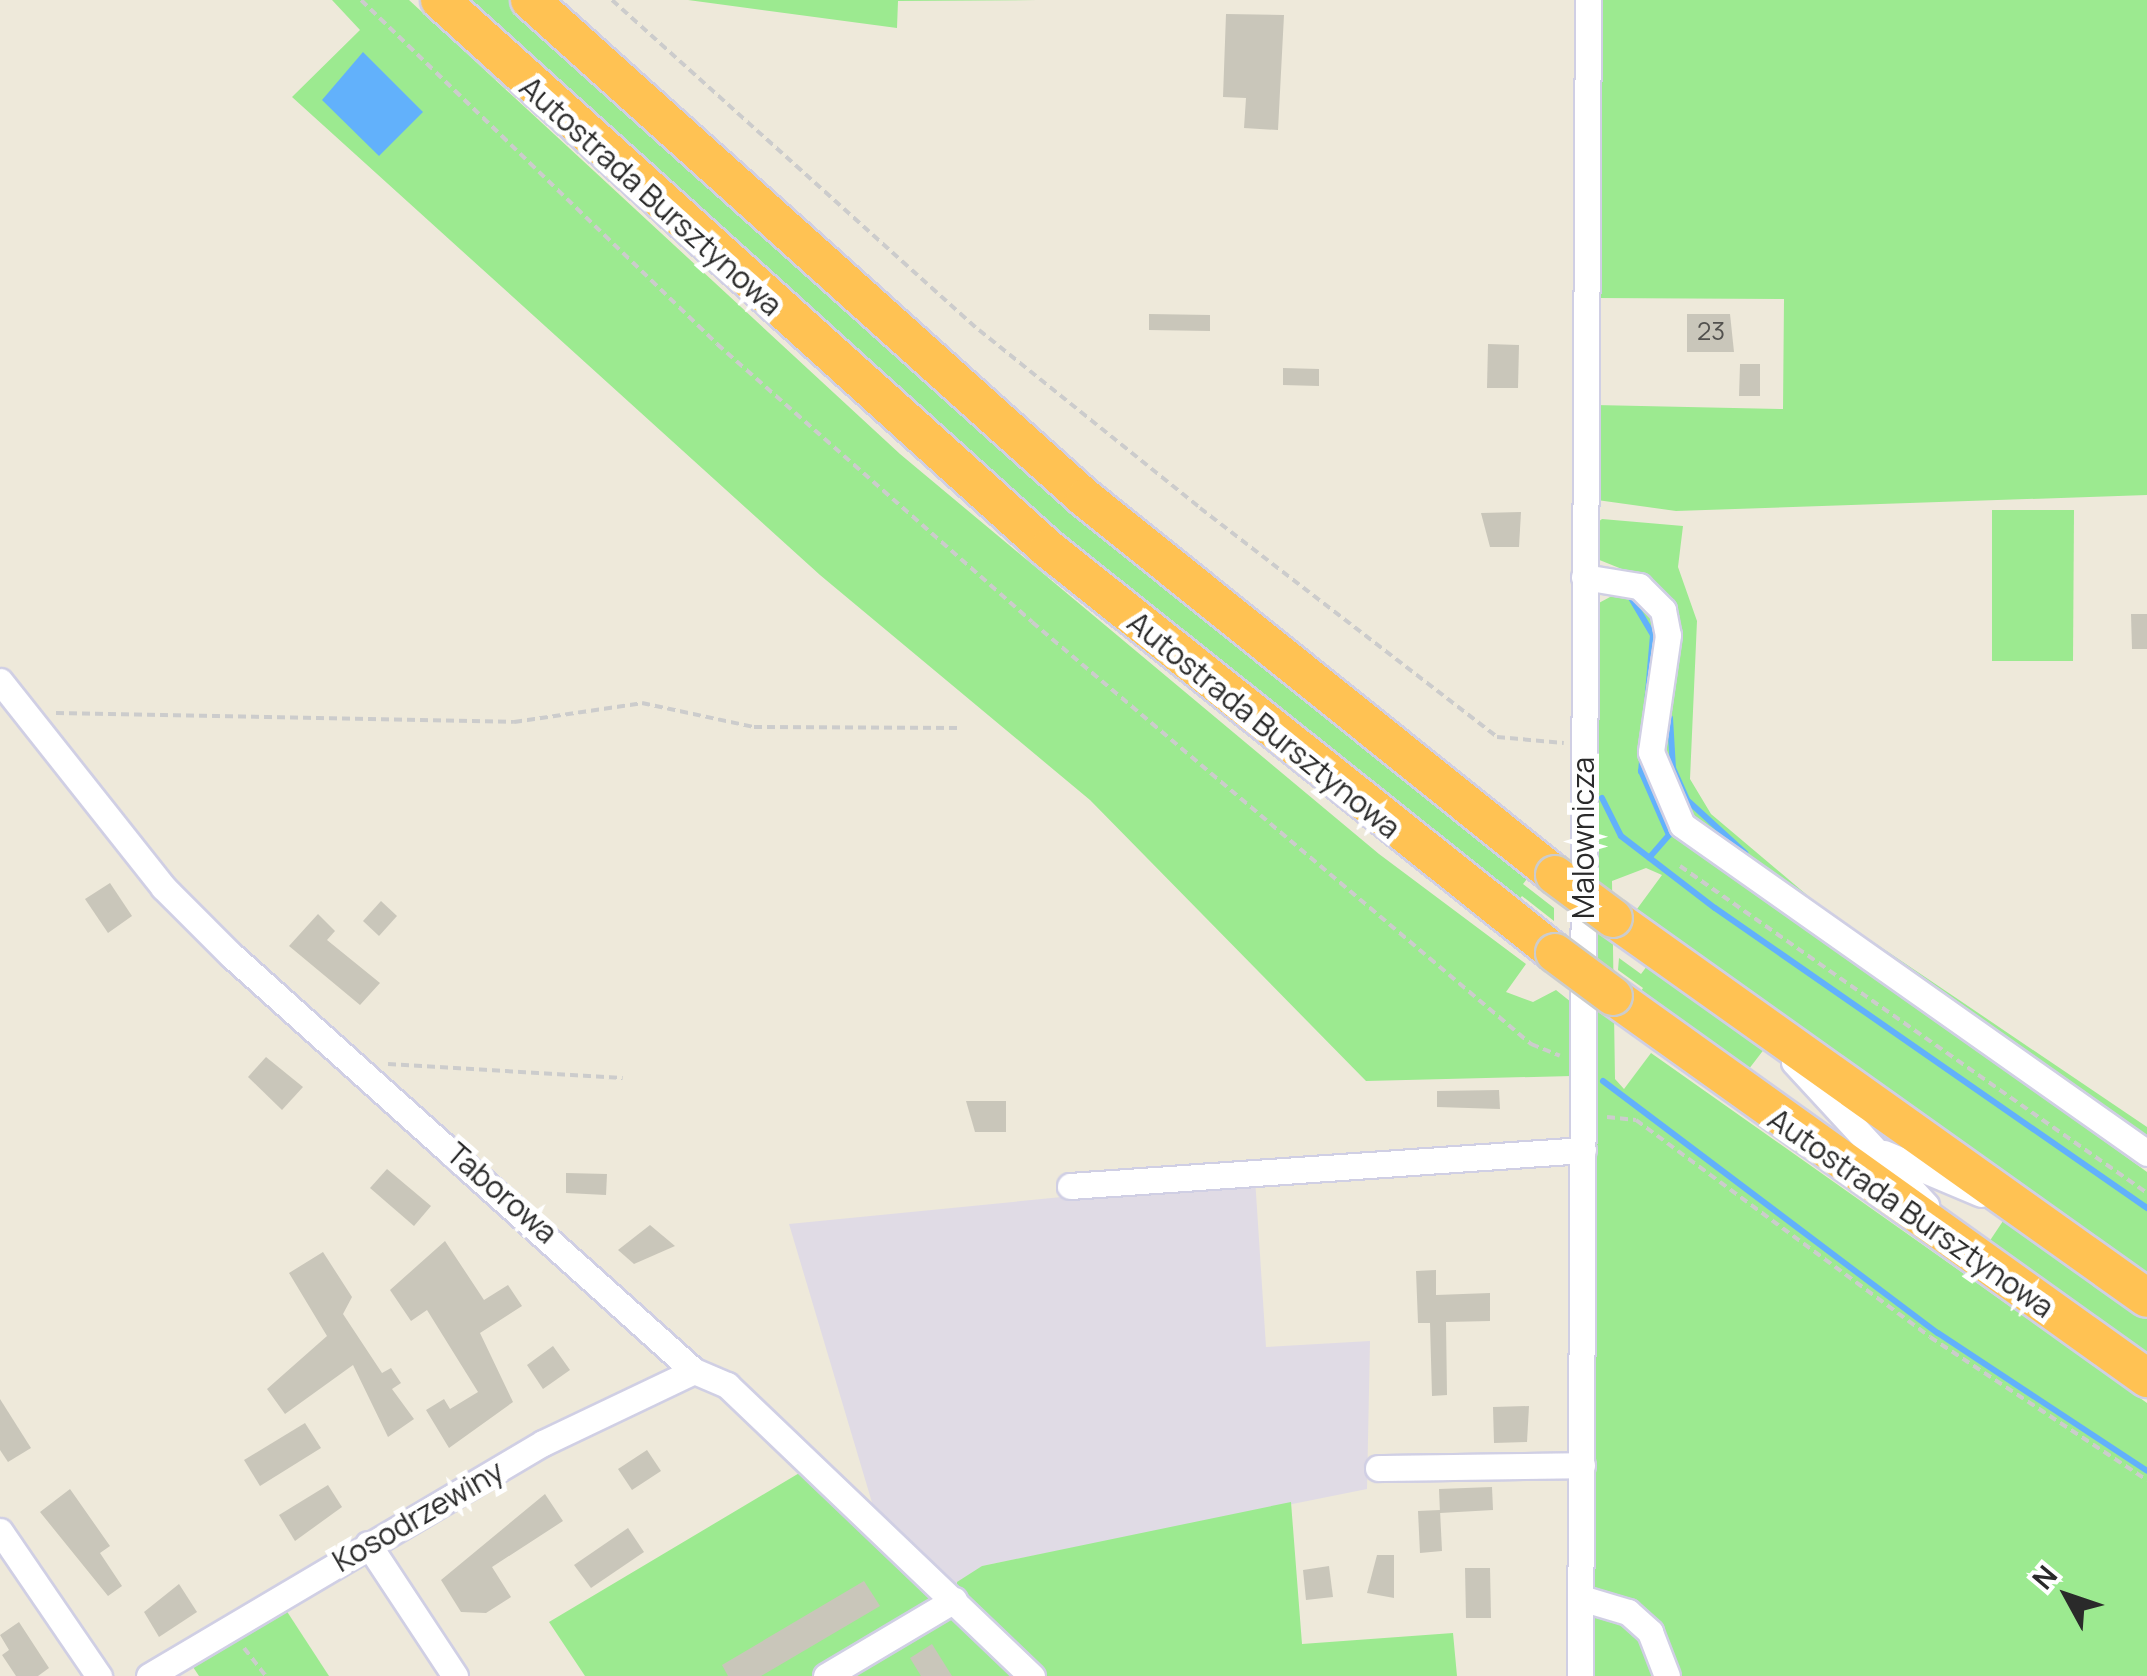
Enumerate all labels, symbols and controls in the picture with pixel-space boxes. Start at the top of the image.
street label: Autostrada Bursztynowa [513,69,789,323]
house number: 23 [1697,316,1725,346]
street label: Autostrada Bursztynowa [1121,604,1407,846]
street label: Malownicza [1565,757,1601,919]
street label: Autostrada Bursztynowa [1761,1101,2061,1325]
street label: Taborowa [439,1135,565,1251]
street label: Kosodrzewiny [326,1453,510,1579]
north arrow [2017,1546,2117,1646]
text: N [2023,1557,2065,1597]

